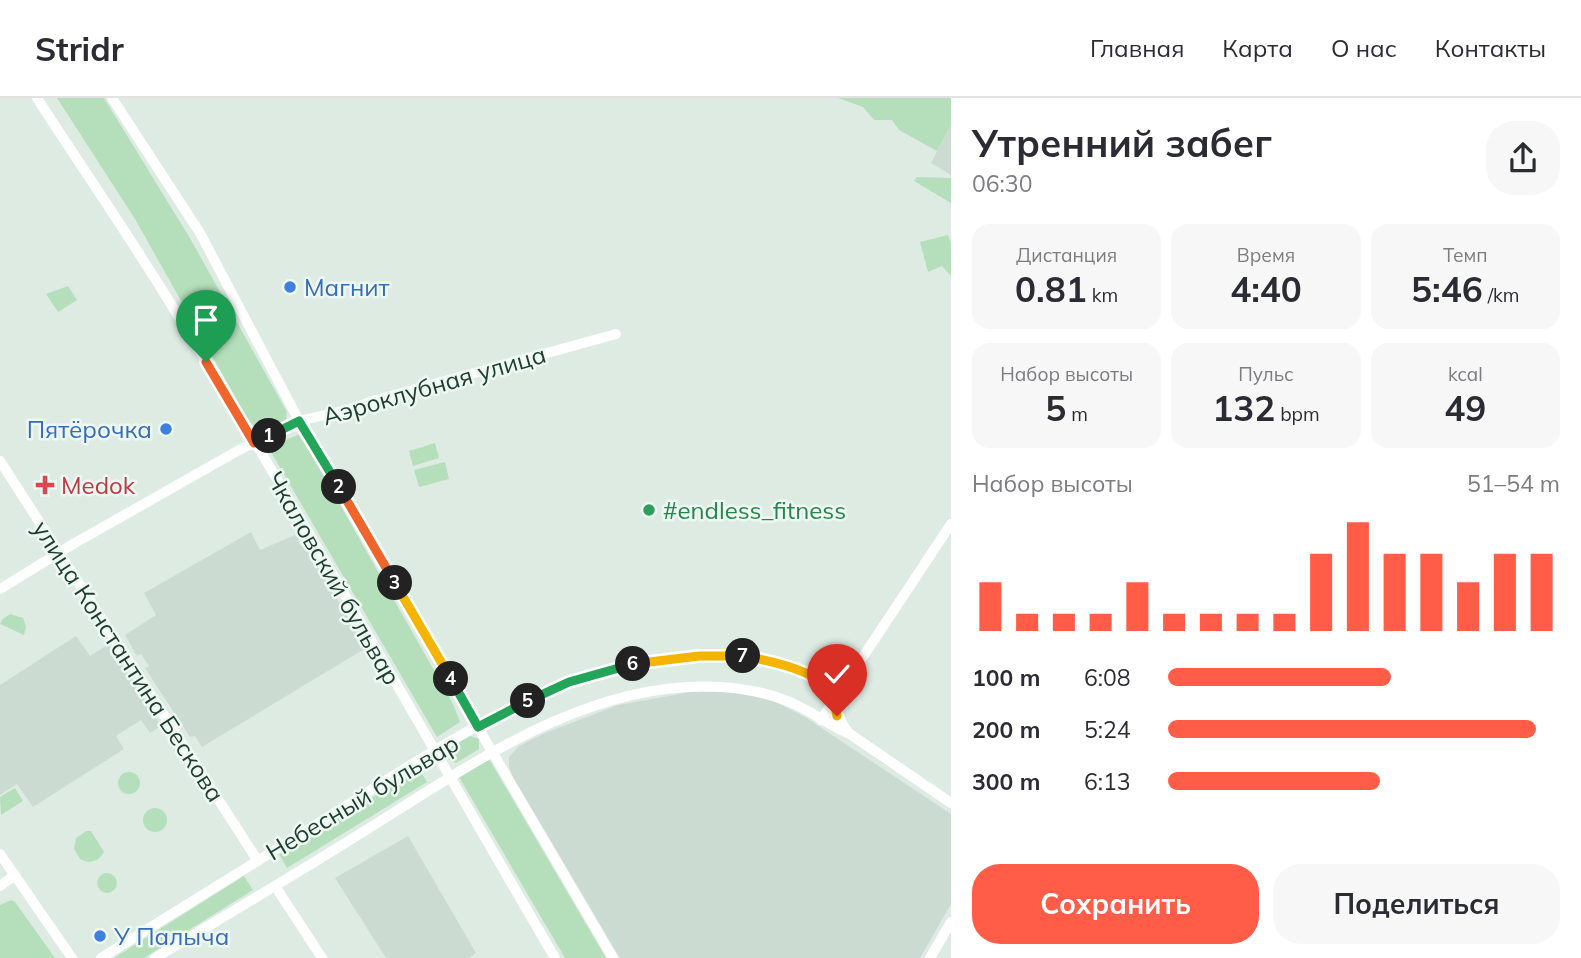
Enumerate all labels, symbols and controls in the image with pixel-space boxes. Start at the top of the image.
text: Stridr [35,28,124,69]
text: Главная [1090,33,1184,63]
text: Карта [1222,33,1293,63]
text: О нас [1331,33,1397,63]
text: Контакты [1435,33,1546,63]
text: Утренний забег [972,119,1272,167]
button: share [1486,121,1560,195]
text: 06:30 [972,169,1032,198]
text: Дистанция [1016,243,1117,267]
text: Время [1237,243,1295,267]
text: Темп [1443,243,1488,267]
text: 0.81 [1015,267,1087,311]
text: 4:40 [1230,267,1302,311]
text: 5:46 [1411,267,1483,311]
place label: Магнит [304,272,390,302]
marker: Магнит [282,279,298,295]
text: km [1087,283,1118,307]
text: /km [1483,283,1520,307]
pin [176,290,236,362]
icon: arrive [187,301,225,339]
street label: Аэроклубная улица [319,339,549,431]
text: Набор высоты [1000,362,1133,386]
text: Пульс [1238,362,1294,386]
text: kcal [1448,362,1483,386]
text: 5 [1045,386,1066,430]
text: 132 [1212,386,1275,430]
text: 49 [1444,386,1486,430]
text: m [1066,402,1088,426]
text: bpm [1275,402,1320,426]
place label: Пятёрочка [27,414,152,444]
pin: 1 [252,418,286,454]
marker: Пятёрочка [158,421,174,437]
text: 1 [263,423,274,447]
street label: Чкаловский бульвар [261,466,407,690]
text: Набор высоты [972,469,1133,498]
text: 51–54 m [1467,469,1560,498]
place label: Medok [61,470,136,500]
pin: 2 [322,470,356,504]
text: 2 [333,474,344,498]
marker: Medok [35,475,55,495]
place label: #endless_fitness [663,495,846,525]
marker: #endless_fitness [641,502,657,518]
street label: улица Константина Бескова [27,515,231,807]
pin: 3 [378,566,412,601]
text: 3 [389,570,400,594]
pin: 7 [726,638,760,674]
text: 7 [737,643,748,667]
pin [807,644,867,716]
pin: 6 [616,646,650,682]
text: 6 [627,651,638,675]
icon: check [818,655,856,693]
pin: 4 [434,662,468,696]
text: 100 m [972,663,1040,692]
text: 6:08 [1084,663,1131,692]
text: 4 [445,666,456,690]
pin: 5 [510,684,546,718]
text: 5 [522,688,533,712]
text: 200 m [972,715,1040,744]
text: 5:24 [1084,715,1131,744]
street label: Небесный бульвар [260,728,464,866]
text: 300 m [972,767,1040,796]
text: 6:13 [1084,767,1131,796]
button: Сохранить [972,864,1259,944]
button: Поделиться [1273,864,1560,944]
place label: У Палыча [113,921,229,951]
marker: У Палыча [92,928,108,944]

